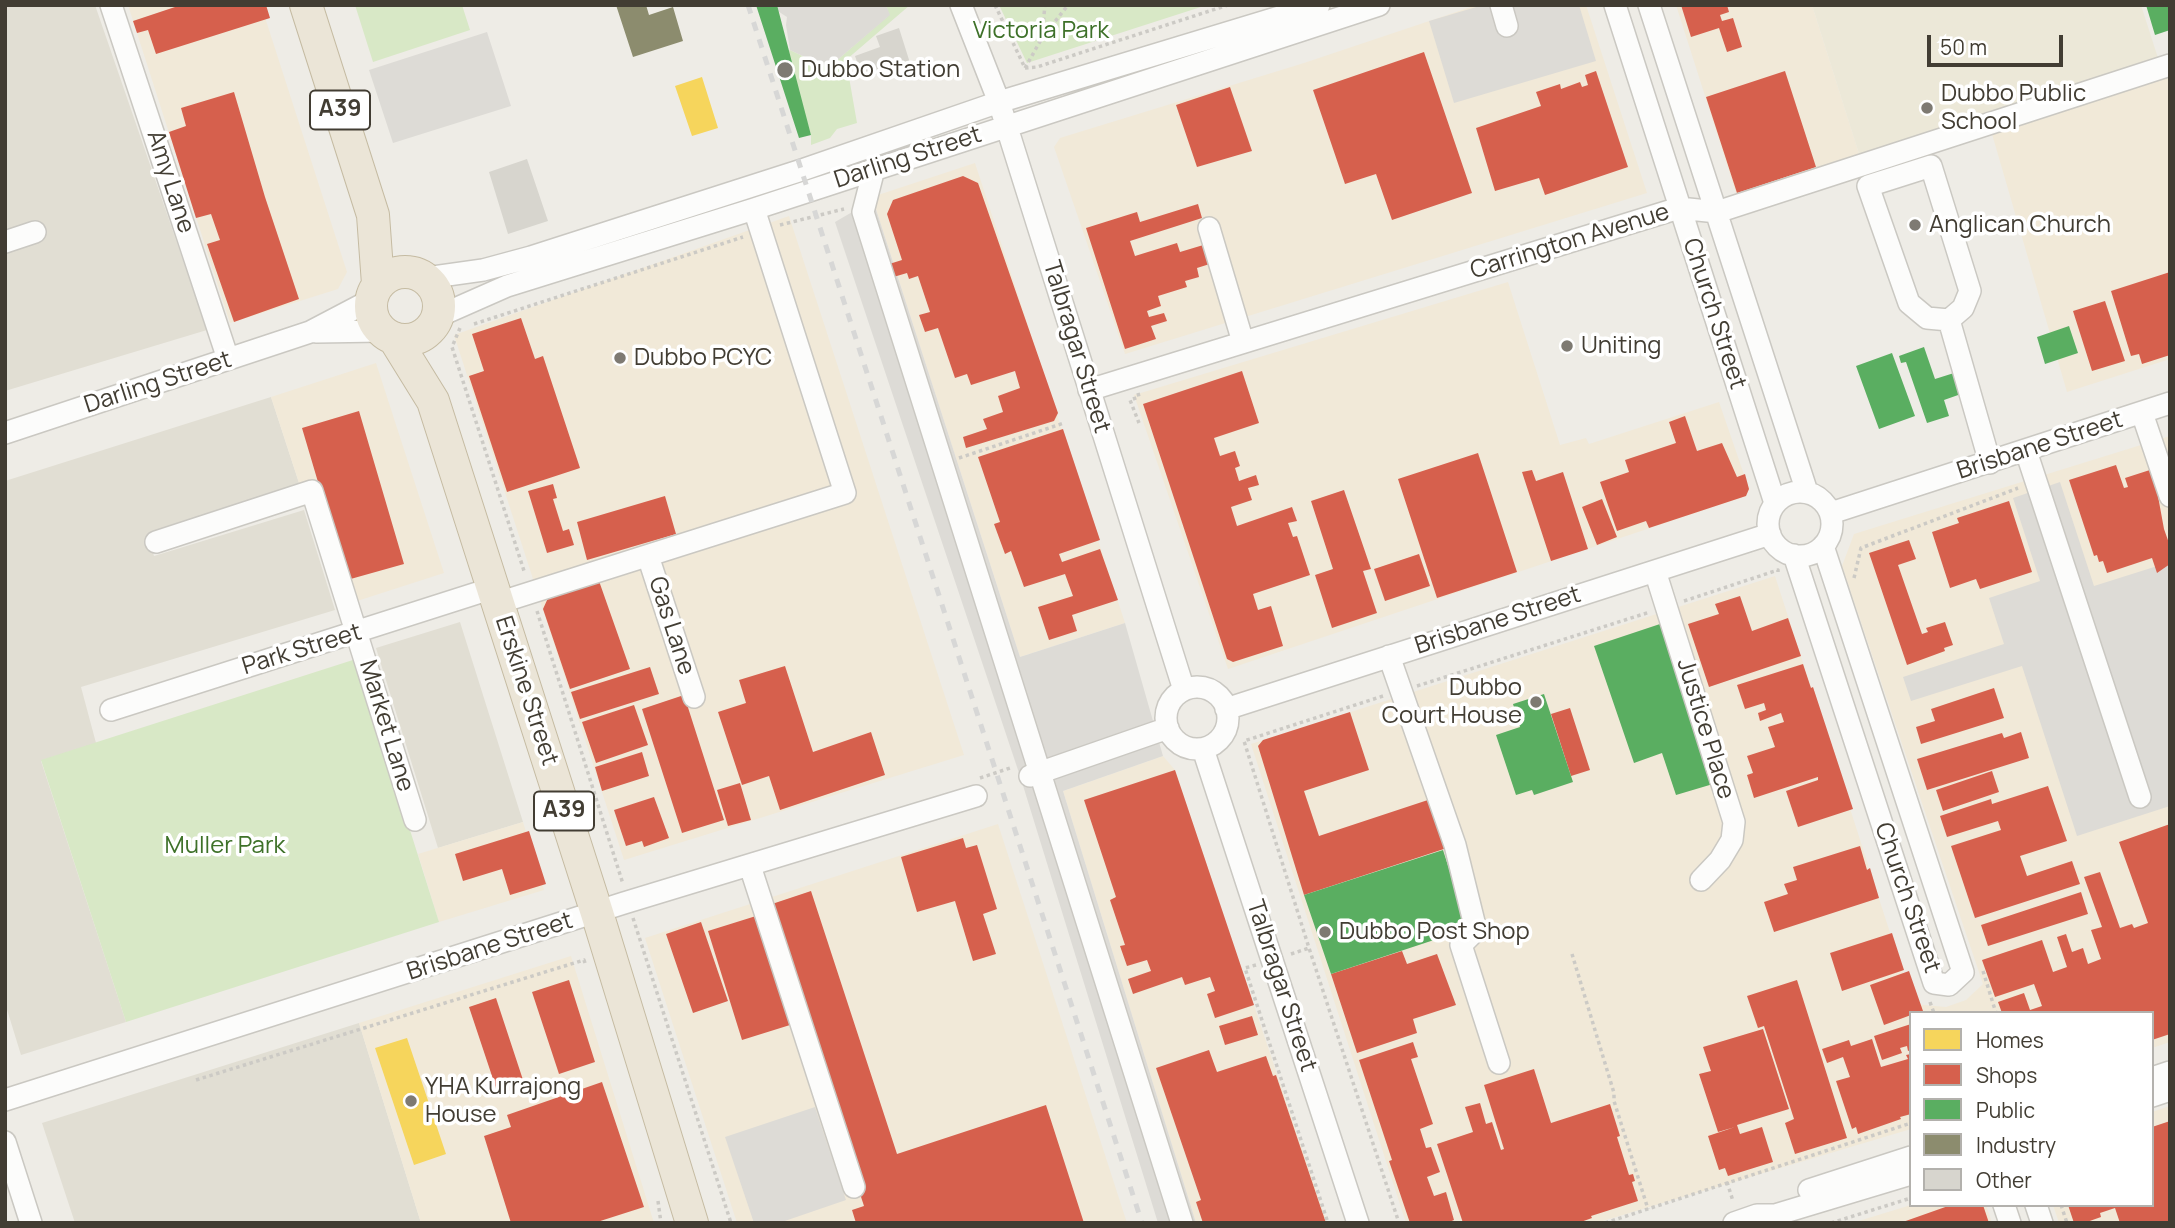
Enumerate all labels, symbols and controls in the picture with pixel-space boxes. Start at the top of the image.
park label: Victoria Park [973,17,1109,45]
scale bar [1930,21,2066,65]
text: 50 m [1940,33,1987,61]
place label: Dubbo Station [801,56,960,84]
marker: Dubbo Station [775,60,795,80]
place label: Dubbo Public School [1941,80,2086,136]
road number: A39 [310,90,370,130]
marker: Dubbo Public School [1919,100,1935,116]
street label: Darling Street [831,121,985,195]
street label: Amy Lane [140,127,200,237]
street label: Carrington Avenue [1467,198,1673,286]
place label: Anglican Church [1929,211,2111,239]
marker: Anglican Church [1907,217,1923,233]
street label: Church Street [1676,235,1752,393]
street label: Talbragar Street [1036,257,1116,437]
place label: Uniting [1581,332,1661,360]
marker: Uniting [1559,338,1575,354]
place label: Dubbo PCYC [634,344,772,372]
street label: Darling Street [81,346,235,420]
marker: Dubbo PCYC [612,350,628,366]
street label: Brisbane Street [1953,406,2127,486]
street label: Gas Lane [642,573,700,679]
street label: Brisbane Street [1411,581,1585,661]
street label: Erskine Street [488,613,564,769]
street label: Park Street [239,618,365,682]
street label: Justice Place [1670,655,1740,803]
street label: Market Lane [352,657,420,795]
place label: Dubbo Court House [1382,674,1522,730]
marker: Dubbo Court House [1528,694,1544,710]
road number: A39 [534,792,594,831]
street label: Church Street [1868,819,1946,977]
park label: Muller Park [165,832,285,860]
street label: Talbragar Street [1240,897,1322,1075]
street label: Brisbane Street [403,907,577,987]
place label: Dubbo Post Shop [1339,918,1530,946]
marker: Dubbo Post Shop [1317,924,1333,940]
legend [1909,1011,2154,1207]
text: Homes [1976,1026,2044,1054]
text: Shops [1976,1061,2037,1089]
place label: YHA Kurrajong House [425,1073,581,1129]
marker: YHA Kurrajong House [403,1093,419,1109]
text: Public [1976,1096,2035,1124]
text: Industry [1976,1131,2056,1159]
text: Other [1976,1166,2032,1194]

